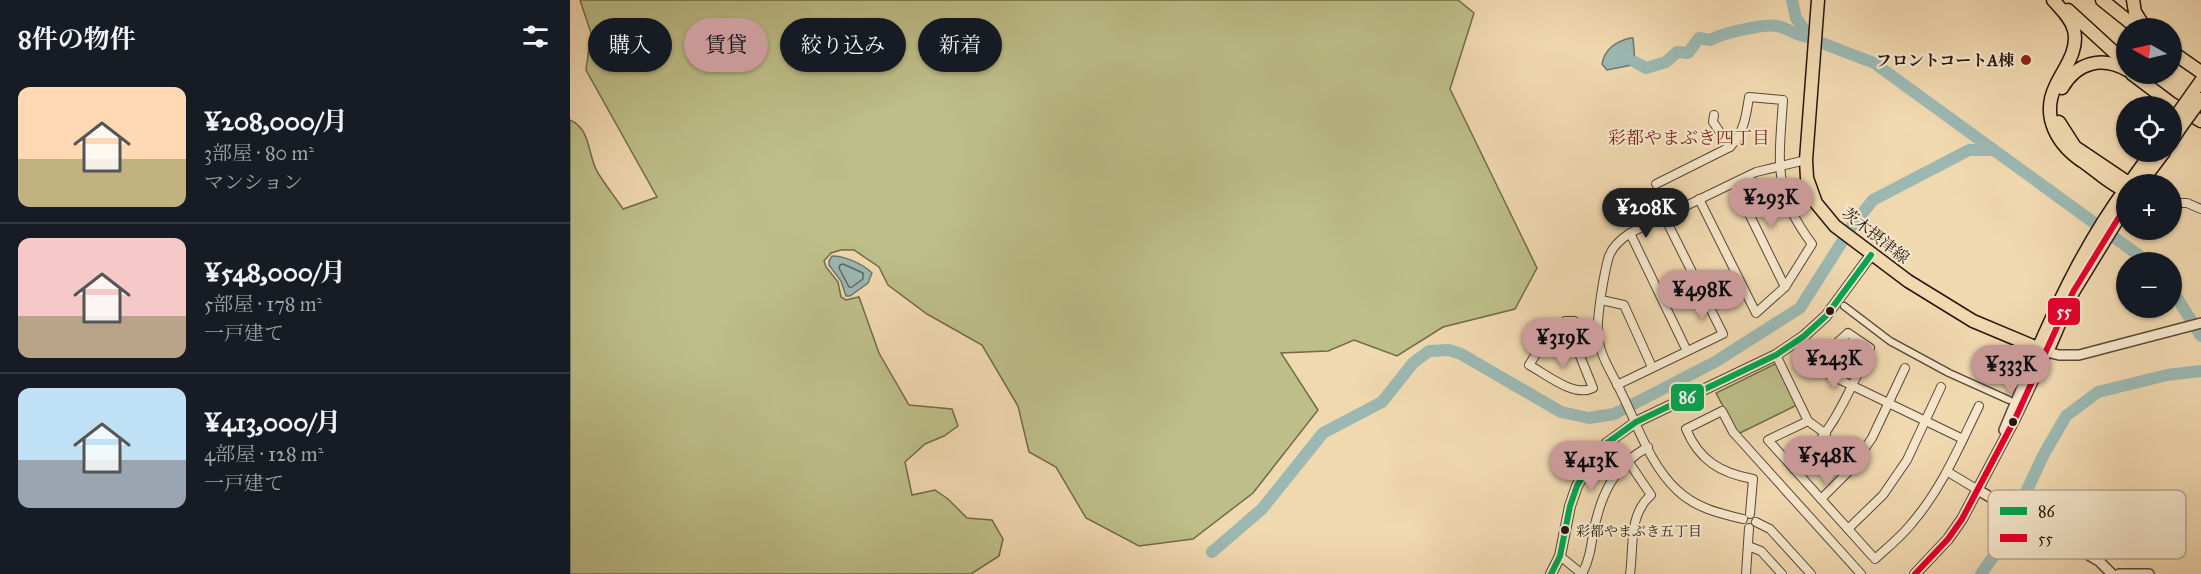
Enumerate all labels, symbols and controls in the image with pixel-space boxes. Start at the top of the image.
chip: 購入 [588,18,672,72]
chip: 賃貸 [684,18,768,72]
chip: 絞り込み [780,18,906,72]
chip: 新着 [918,18,1002,72]
north arrow [2116,18,2182,84]
map controls [2116,18,2182,318]
icon: filters [519,20,552,53]
text: 8件の物件 [18,23,136,55]
place label: フロントコートA棟 [1876,51,2014,70]
marker: フロントコートA棟 [2019,53,2033,67]
button: locate [2116,96,2182,162]
text: ¥208,000/月 [204,105,348,137]
icon: home [66,111,138,183]
district label: 彩都やまぶき四丁目 [1608,127,1770,149]
text: 3部屋 · 80 m² [204,141,314,165]
text: マンション [204,170,303,194]
button: + [2116,174,2182,240]
pin: ¥293K [1729,178,1813,229]
text: ¥293K [1743,185,1799,209]
pin: ¥208K [1604,188,1688,239]
text: ¥208K [1616,195,1676,219]
street label: 茨木摂津線 [1838,203,1913,268]
button: − [2116,252,2182,318]
text: ¥548,000/月 [204,256,346,288]
icon: home [66,262,138,334]
pin: ¥498K [1660,270,1744,321]
text: ¥498K [1672,277,1732,301]
text: 5部屋 · 178 m² [204,292,322,316]
line badge: 55 [2047,297,2081,326]
text: 55 [2057,302,2072,321]
unlabelled marker [1824,305,1836,317]
pin: ¥319K [1521,318,1605,369]
text: 一戸建て [204,321,284,345]
text: ¥319K [1536,325,1590,349]
pin: ¥243K [1792,339,1876,390]
pin: ¥333K [1969,345,2053,396]
text: ¥243K [1806,346,1862,370]
text: ¥333K [1985,352,2037,376]
line badge: 86 [1670,383,1705,412]
text: 86 [1679,388,1696,407]
text: ¥413,000/月 [204,406,341,438]
icon: home [66,412,138,484]
unlabelled marker [2007,416,2019,428]
pin: ¥548K [1785,436,1869,487]
pin: ¥413K [1549,441,1633,492]
text: 4部屋 · 128 m² [204,442,323,466]
text: ¥548K [1798,443,1856,467]
text: ¥413K [1564,448,1618,472]
text: 一戸建て [204,471,284,495]
legend [1988,490,2186,559]
text: 86 [2038,502,2056,521]
place label: 彩都やまぶき五丁目 [1576,523,1702,540]
marker: 彩都やまぶき五丁目 [1559,524,1571,536]
text: 55 [2038,529,2053,548]

